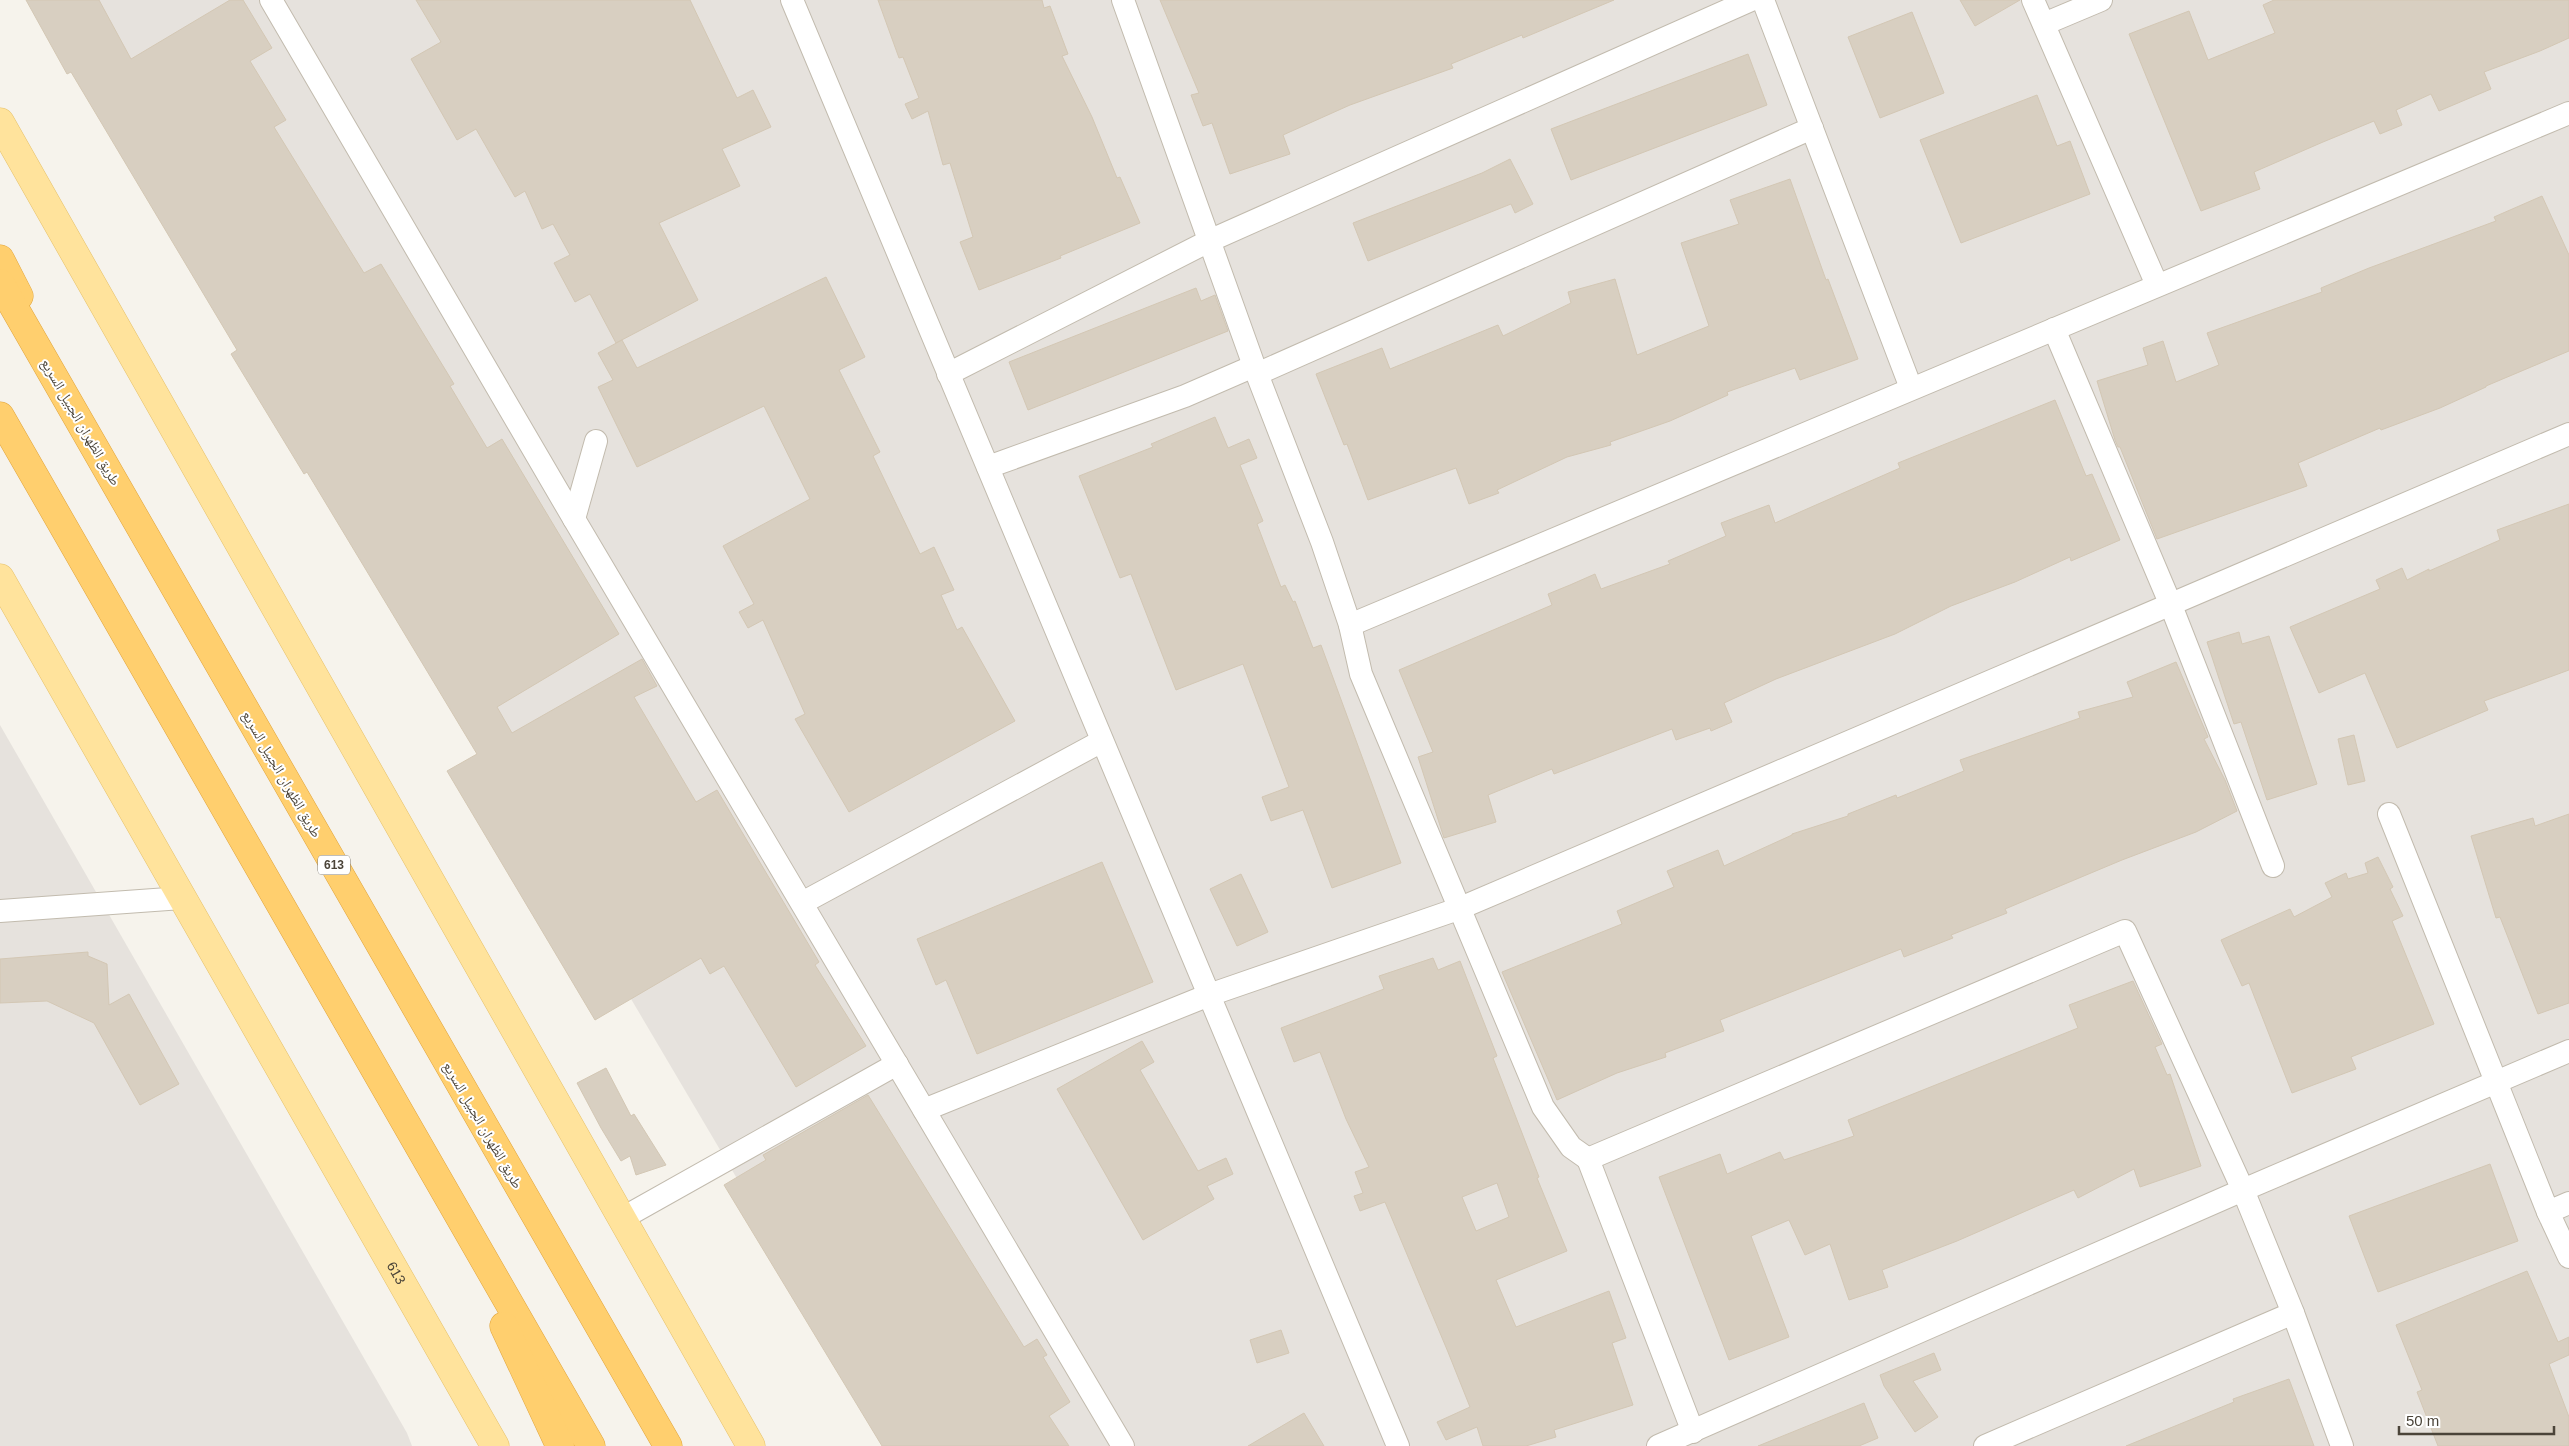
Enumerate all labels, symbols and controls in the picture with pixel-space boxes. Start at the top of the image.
street label: طريق الظهران الجبيل السريع [36,356,124,489]
street label: طريق الظهران الجبيل السريع [237,708,325,841]
road number: 613 [318,856,350,874]
street label: طريق الظهران الجبيل السريع [438,1059,526,1192]
street label: 613 [384,1259,409,1287]
scale bar [2399,1404,2554,1436]
text: 50 m [2406,1412,2439,1429]

